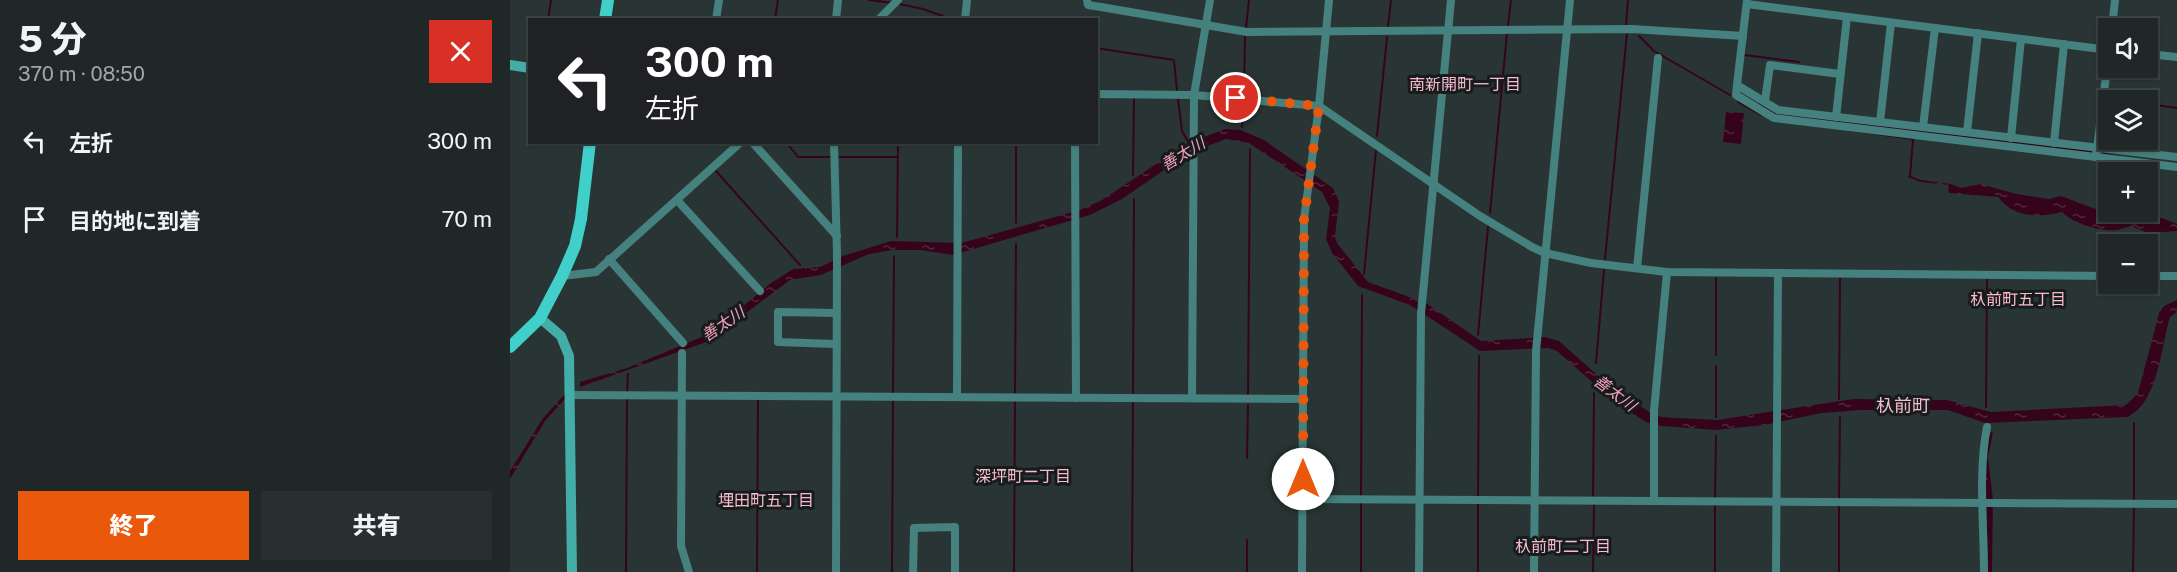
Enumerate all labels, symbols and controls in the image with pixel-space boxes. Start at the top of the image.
text: 5 分 [18,18,87,60]
map controls [2098,18,2158,294]
button: sound [2098,18,2158,78]
button: close [429,20,492,83]
text: 300 m [645,37,774,86]
icon: left [546,42,624,120]
text: 370 m · 08:50 [18,62,145,86]
pin [1210,72,1261,123]
district label: 南新開町一丁目 [1409,75,1521,94]
icon: arrive [1219,81,1252,114]
button: layers [2098,90,2158,150]
text: 左折 [645,92,699,124]
icon: left [18,125,51,158]
text: 300 m [427,128,492,154]
text: 左折 [69,130,113,156]
water label: 善太川 [1158,132,1210,175]
button: + [2098,162,2158,222]
icon: arrive [18,203,51,236]
text: 70 m [441,206,492,232]
text: 目的地に到着 [69,208,201,234]
button: − [2098,234,2158,294]
district label: 杁前町五丁目 [1970,290,2066,309]
water label: 善太川 [698,302,750,345]
water label: 善太川 [1590,371,1641,416]
district label: 杁前町 [1876,395,1930,416]
position arrow [1271,447,1335,511]
district label: 深坪町二丁目 [975,467,1071,486]
button: 終了 [18,491,249,560]
button: 共有 [261,491,492,560]
district label: 埋田町五丁目 [718,491,814,510]
district label: 杁前町二丁目 [1515,537,1611,556]

